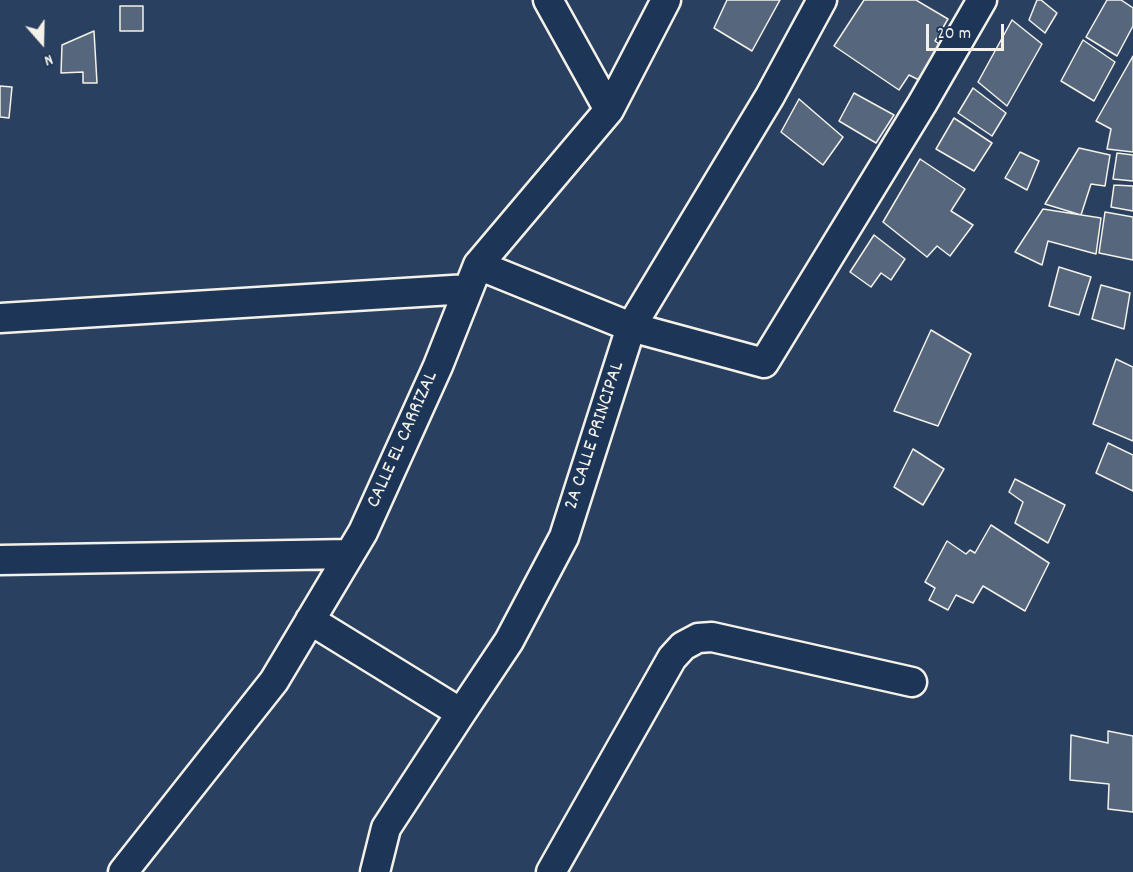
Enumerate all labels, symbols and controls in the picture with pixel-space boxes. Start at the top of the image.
north arrow [12,12,72,72]
scale bar [929,12,1007,50]
text: 20 m [937,22,971,47]
text: N [41,47,56,72]
street label: 2A CALLE PRINCIPAL [561,359,631,513]
street label: CALLE EL CARRIZAL [363,368,445,512]

